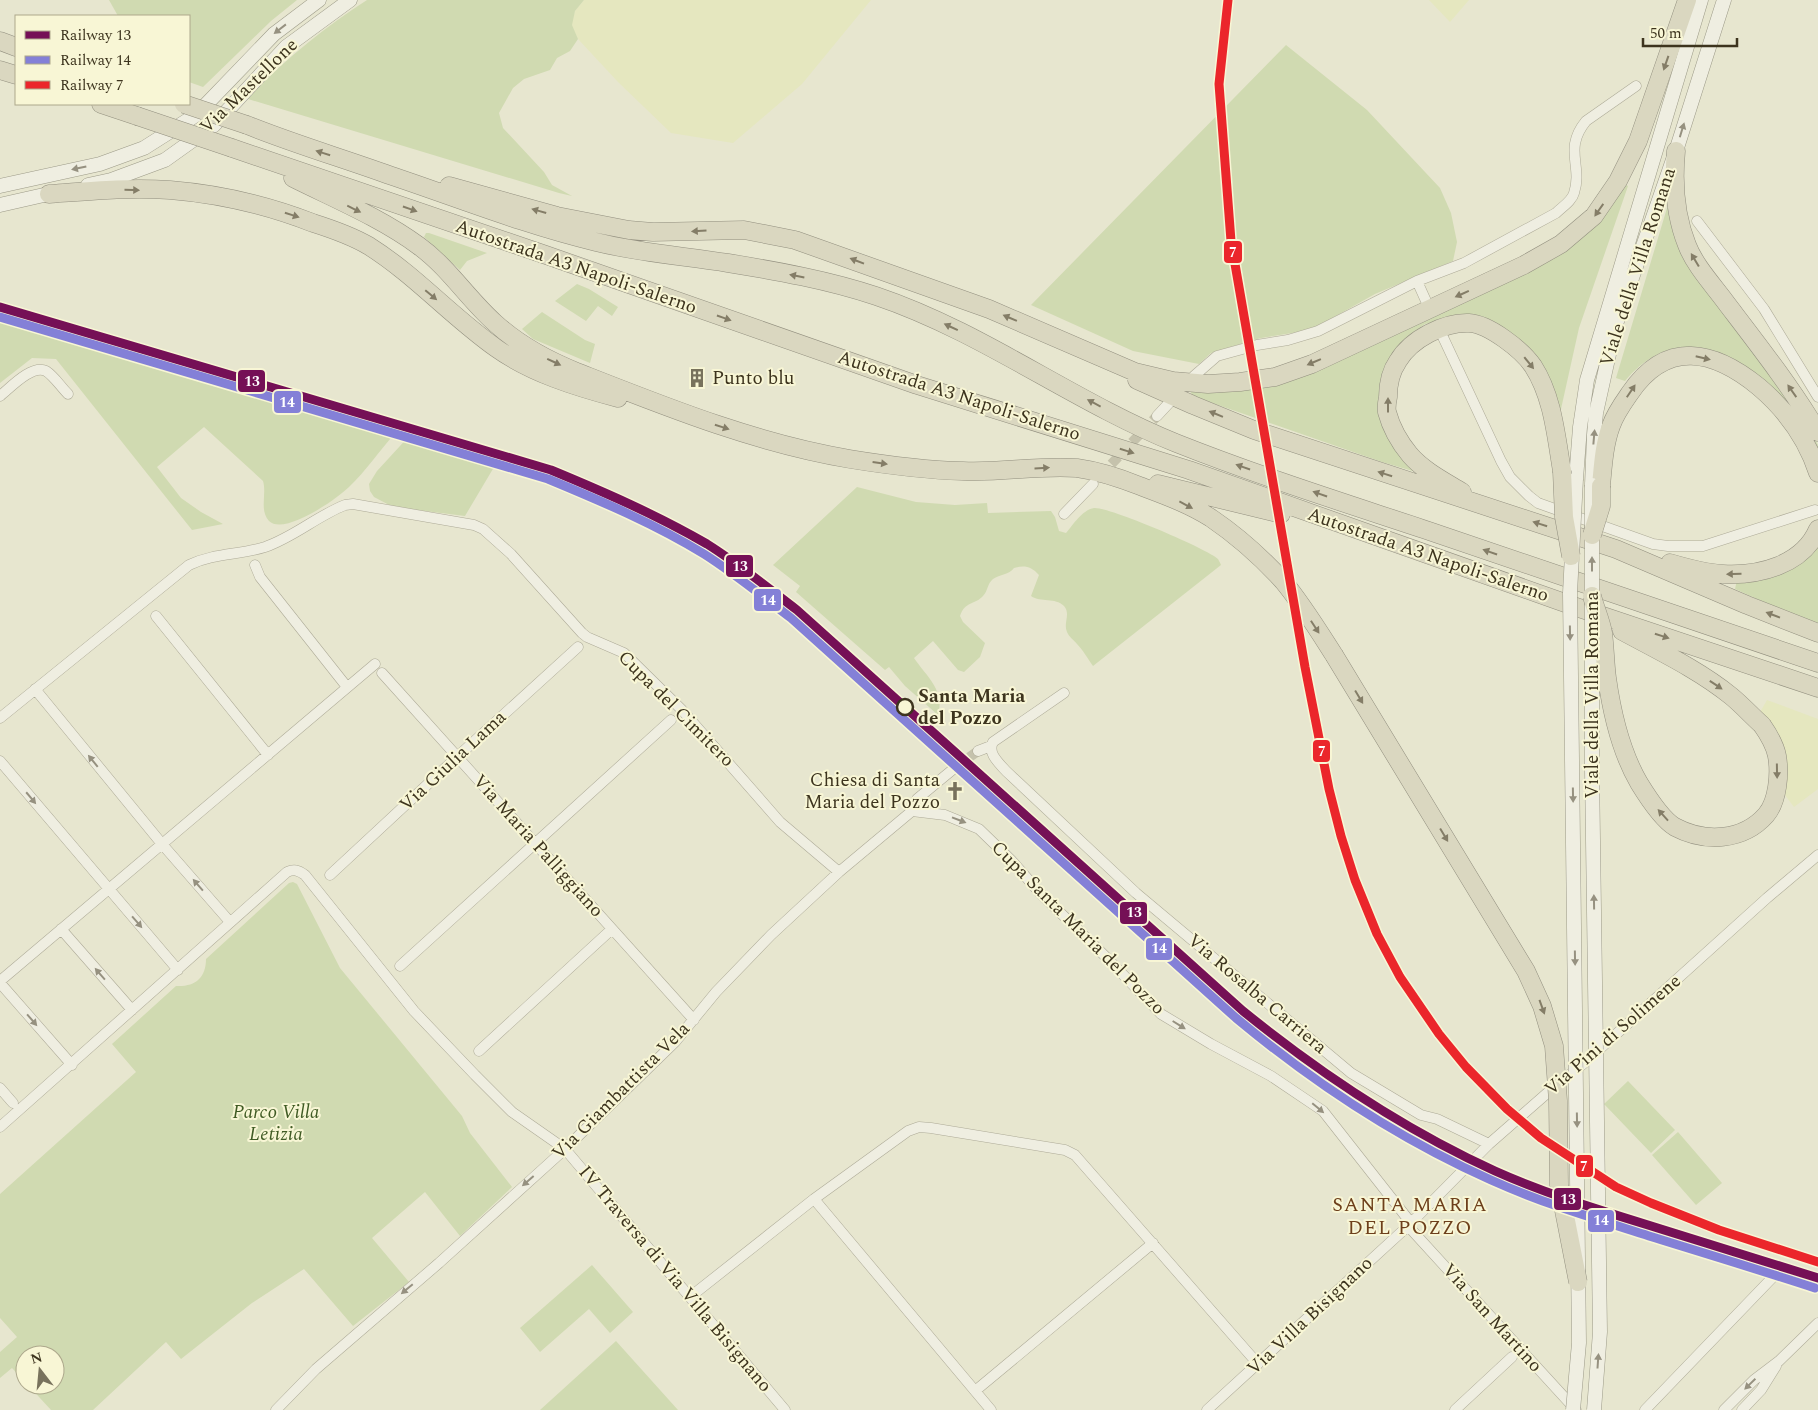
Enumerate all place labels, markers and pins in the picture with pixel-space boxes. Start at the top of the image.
place label: Punto blu [712,364,795,393]
building icon: Punto blu [686,367,708,389]
place label: Santa Maria del Pozzo [918,682,1026,733]
marker: Santa Maria del Pozzo [896,698,914,716]
place label: Chiesa di Santa Maria del Pozzo [805,766,941,817]
church icon: Chiesa di Santa Maria del Pozzo [944,780,966,802]

